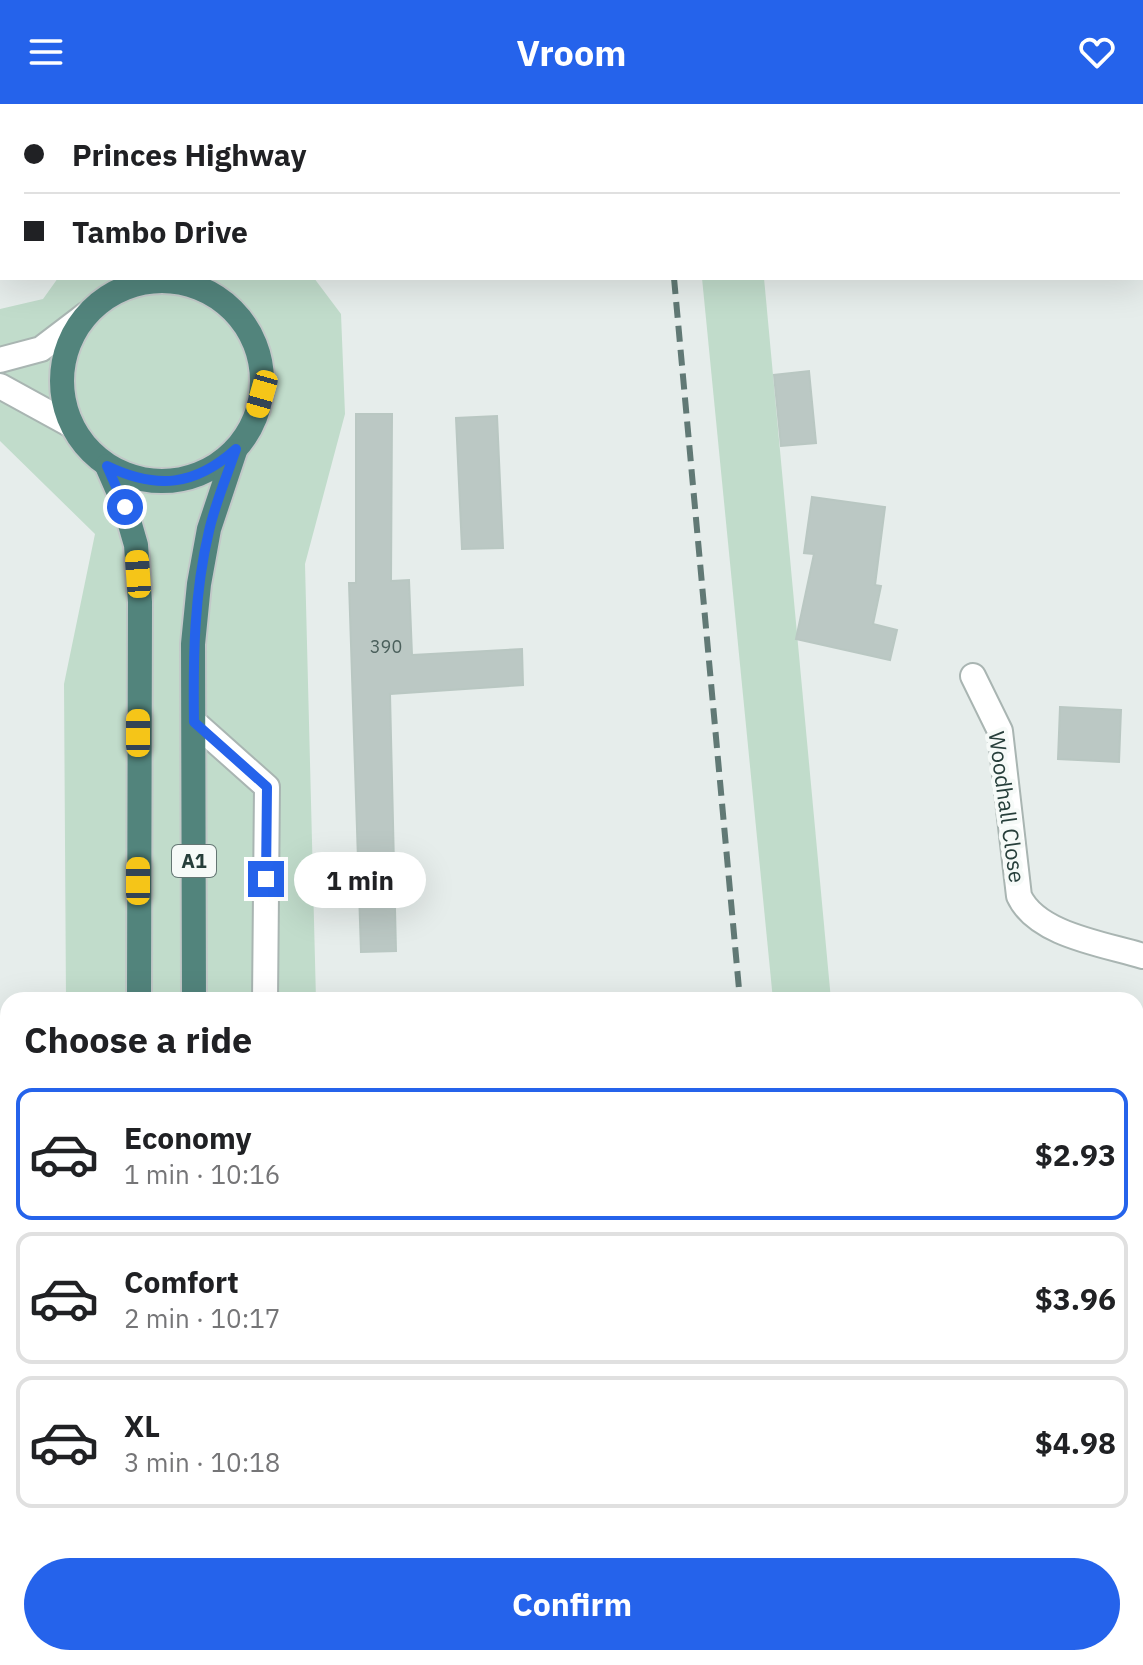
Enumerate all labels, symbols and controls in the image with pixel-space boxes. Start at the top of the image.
text: Vroom [517,29,626,76]
icon: menu [24,30,68,74]
icon: heart [1075,30,1119,74]
text: Princes Highway [72,135,307,174]
text: Tambo Drive [72,212,248,251]
car [244,368,280,420]
route start [107,489,143,525]
car [124,549,152,599]
house number: 390 [370,635,402,658]
car [126,709,150,757]
street label: Woodhall Close [983,729,1032,885]
road number: A1 [172,845,216,877]
callout: 1 min [294,851,426,907]
car [126,857,150,905]
route end [248,861,284,897]
text: 1 min [326,863,394,897]
text: Choose a ride [24,1016,252,1063]
icon: car [28,1118,100,1190]
text: Economy [124,1118,252,1157]
text: $2.93 [1035,1135,1116,1174]
text: 1 min · 10:16 [124,1157,280,1191]
icon: car [28,1262,100,1334]
text: Comfort [124,1262,239,1301]
text: $3.96 [1035,1279,1116,1318]
text: 2 min · 10:17 [124,1301,280,1335]
icon: car [28,1406,100,1478]
text: XL [124,1406,160,1445]
text: $4.98 [1035,1423,1116,1462]
text: 3 min · 10:18 [124,1445,280,1479]
button: Confirm [24,1558,1120,1650]

